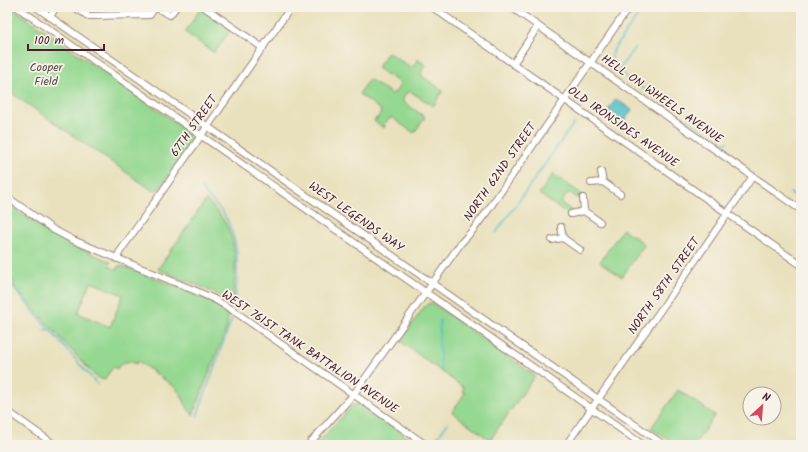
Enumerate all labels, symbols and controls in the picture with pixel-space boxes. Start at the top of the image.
scale bar [28,26,104,52]
text: 100 m [34,31,65,50]
street label: HELL ON WHEELS AVENUE [597,49,728,149]
park label: Cooper Field [29,58,64,91]
street label: OLD IRONSIDES AVENUE [564,81,683,173]
street label: 67TH STREET [166,90,223,161]
street label: NORTH 62ND STREET [459,118,542,225]
street label: WEST LEGENDS WAY [304,177,408,258]
street label: NORTH 58TH STREET [623,232,706,339]
street label: WEST 761ST TANK BATTALION AVENUE [218,285,403,419]
north arrow [742,386,782,426]
text: N [759,388,773,408]

